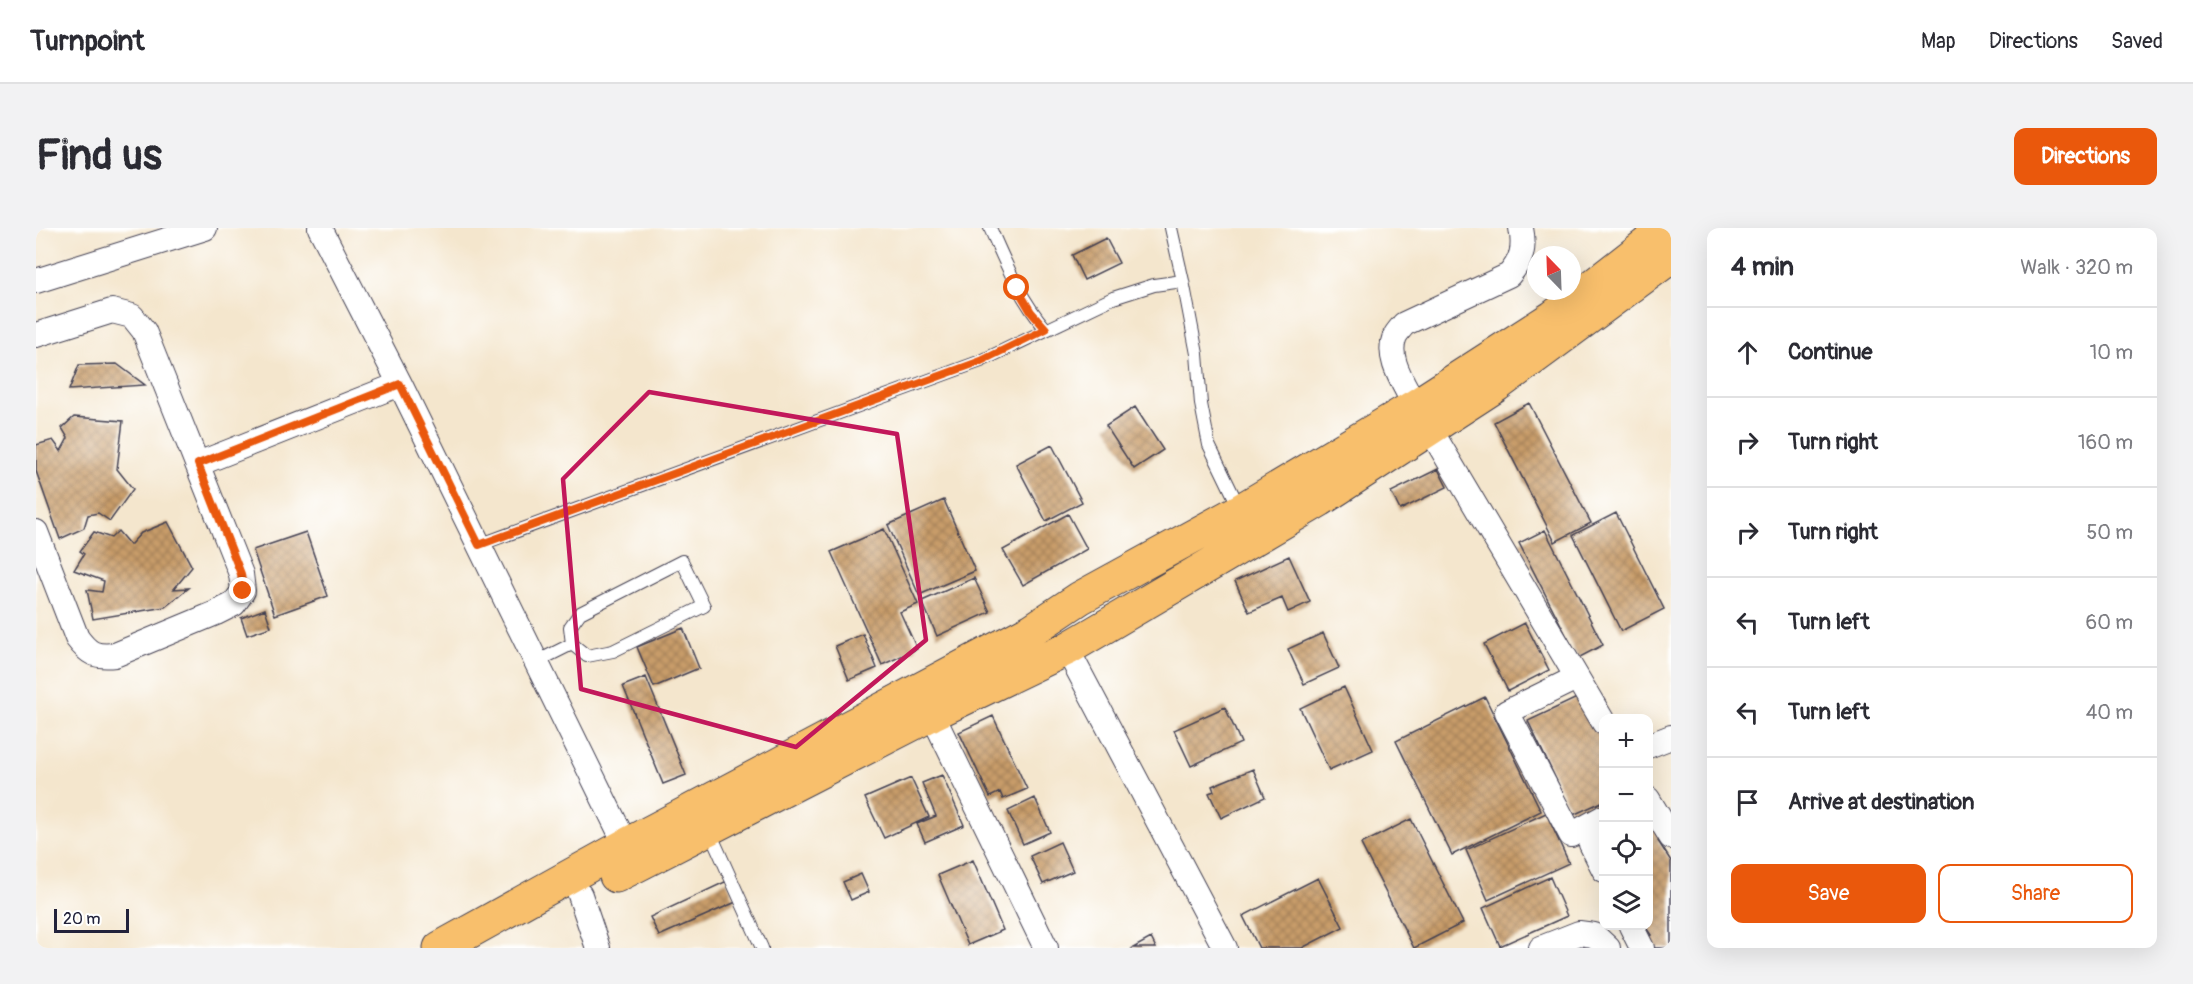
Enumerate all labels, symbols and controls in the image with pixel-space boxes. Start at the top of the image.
text: Turnpoint [30,24,144,59]
text: Map [1921,28,1956,55]
text: Directions [1989,28,2078,55]
text: Saved [2111,28,2163,55]
button: Directions [2014,128,2157,185]
text: Find us [36,130,162,182]
north arrow [1527,246,1581,300]
text: 4 min [1731,251,1794,283]
text: Walk · 320 m [2020,255,2133,280]
route start [1003,274,1029,300]
icon: ahead [1731,336,1764,369]
text: Continue [1788,338,1872,366]
text: 10 m [2089,340,2133,365]
icon: right [1731,426,1764,459]
text: Turn right [1788,428,1878,456]
text: 160 m [2078,430,2133,455]
icon: right [1731,516,1764,549]
text: Turn right [1788,518,1878,546]
text: 50 m [2086,520,2133,545]
route end [229,577,255,603]
icon: left [1731,606,1764,639]
text: Turn left [1788,608,1870,636]
text: 60 m [2086,610,2133,635]
icon: left [1731,696,1764,729]
text: Turn left [1788,698,1870,726]
text: 40 m [2086,700,2133,725]
map controls [1599,714,1653,930]
button: + [1599,714,1653,768]
button: − [1599,768,1653,822]
icon: arrive [1731,786,1764,819]
text: Arrive at destination [1788,788,1974,816]
button: locate [1599,822,1653,876]
button: Save [1731,864,1926,923]
button: Share [1938,864,2133,923]
button: layers [1599,876,1653,930]
scale bar [54,906,129,934]
text: 20 m [63,909,101,929]

